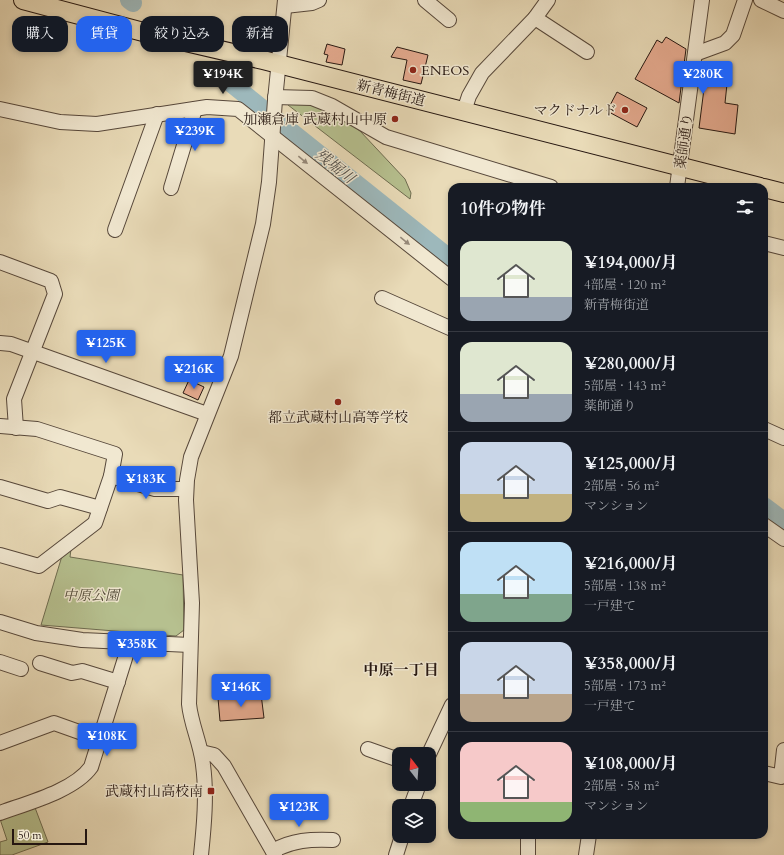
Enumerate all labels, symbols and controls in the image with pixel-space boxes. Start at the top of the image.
chip: 購入 [12,16,68,52]
chip: 賃貸 [76,16,132,52]
chip: 絞り込み [140,16,224,52]
chip: 新着 [232,16,288,52]
pin: ¥194K [195,61,251,95]
place label: ENEOS [421,61,469,80]
pin: ¥280K [675,61,731,95]
text: ¥194K [203,65,243,83]
marker: ENEOS [408,65,418,75]
text: ¥280K [683,65,723,83]
street label: 新青梅街道 [355,75,427,111]
place label: マクドナルド [534,101,617,120]
marker: マクドナルド [620,105,630,115]
place label: 加瀬倉庫 武蔵村山中原 [243,110,387,129]
street label: 薬師通り [671,112,697,170]
marker: 加瀬倉庫 武蔵村山中原 [390,114,400,124]
pin: ¥239K [167,118,223,152]
text: ¥239K [175,122,215,140]
water label: 残堀川 [311,144,360,189]
one-way arrow [298,156,309,165]
icon: filters [734,196,756,218]
text: 10件の物件 [460,197,545,220]
one-way arrow [400,237,411,246]
text: ¥194,000/月 [584,251,678,274]
icon: home [492,257,540,305]
text: 4部屋 · 120 m² [584,276,666,294]
text: 新青梅街道 [584,296,649,314]
pin: ¥125K [78,330,134,364]
text: ¥125K [86,334,126,352]
text: ¥280,000/月 [584,352,678,375]
pin: ¥216K [166,356,222,390]
icon: home [492,358,540,406]
text: ¥216K [174,360,214,378]
text: 5部屋 · 143 m² [584,377,666,395]
marker: 都立武蔵村山高等学校 [333,397,343,407]
text: 薬師通り [584,397,636,415]
place label: 都立武蔵村山高等学校 [268,408,408,427]
text: ¥125,000/月 [584,452,678,475]
icon: home [492,458,540,506]
pin: ¥183K [118,466,174,500]
text: ¥183K [126,470,166,488]
text: 2部屋 · 56 m² [584,477,659,495]
text: マンション [584,497,648,515]
text: ¥216,000/月 [584,552,678,575]
icon: home [492,558,540,606]
text: 5部屋 · 138 m² [584,577,666,595]
park label: 中原公園 [63,586,121,605]
text: 一戸建て [584,597,636,615]
pin: ¥358K [109,631,165,665]
text: ¥358K [117,635,157,653]
text: ¥358,000/月 [584,652,678,675]
icon: home [492,658,540,706]
district label: 中原一丁目 [363,660,439,680]
pin: ¥146K [213,674,269,708]
text: 5部屋 · 173 m² [584,677,666,695]
text: ¥146K [221,678,261,696]
text: 一戸建て [584,697,636,715]
pin: ¥108K [79,723,135,757]
text: ¥108K [87,727,127,745]
north arrow [392,747,436,791]
map controls [392,747,436,843]
text: ¥108,000/月 [584,752,678,775]
icon: home [492,758,540,806]
text: 2部屋 · 58 m² [584,777,659,795]
place label: 武蔵村山高校南 [105,782,203,801]
marker: 武蔵村山高校南 [206,786,216,796]
pin: ¥123K [271,794,327,828]
text: マンション [584,797,648,815]
text: ¥123K [279,798,319,816]
button: layers [392,799,436,843]
scale bar [12,827,87,846]
text: 50 m [18,828,42,843]

